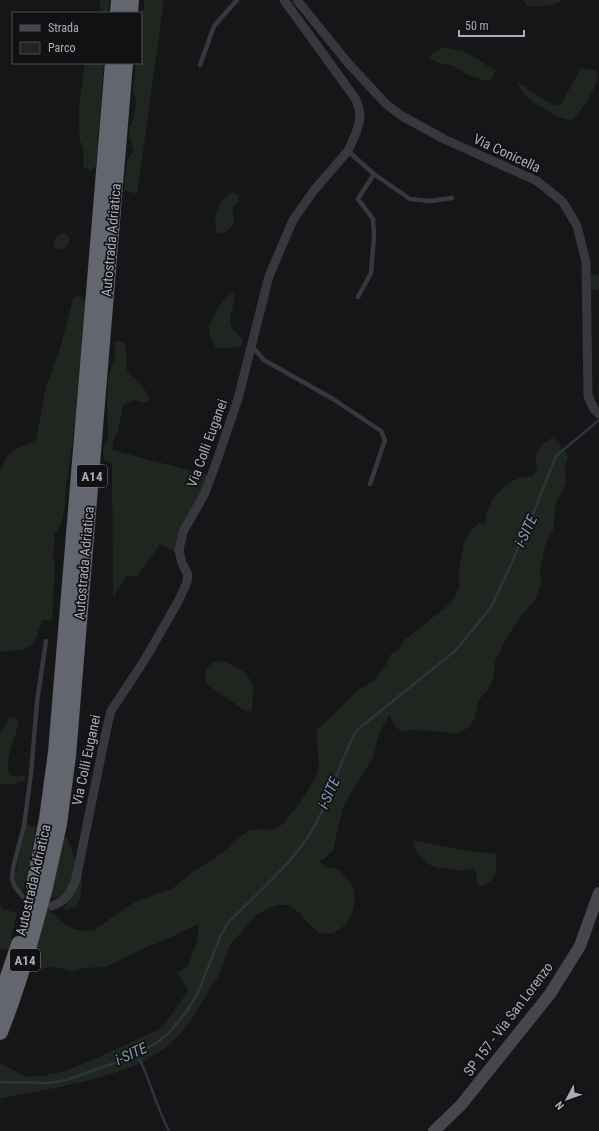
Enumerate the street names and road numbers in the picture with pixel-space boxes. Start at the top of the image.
street label: Via Conicella [471,131,543,175]
street label: Autostrada Adriatica [98,183,124,297]
street label: Via Colli Euganei [184,397,230,489]
road number: A14 [77,465,107,487]
street label: Autostrada Adriatica [71,506,97,620]
street label: Via Colli Euganei [69,713,103,807]
street label: Autostrada Adriatica [12,823,54,937]
road number: A14 [10,949,40,971]
street label: SP 157 - Via San Lorenzo [460,959,556,1079]

